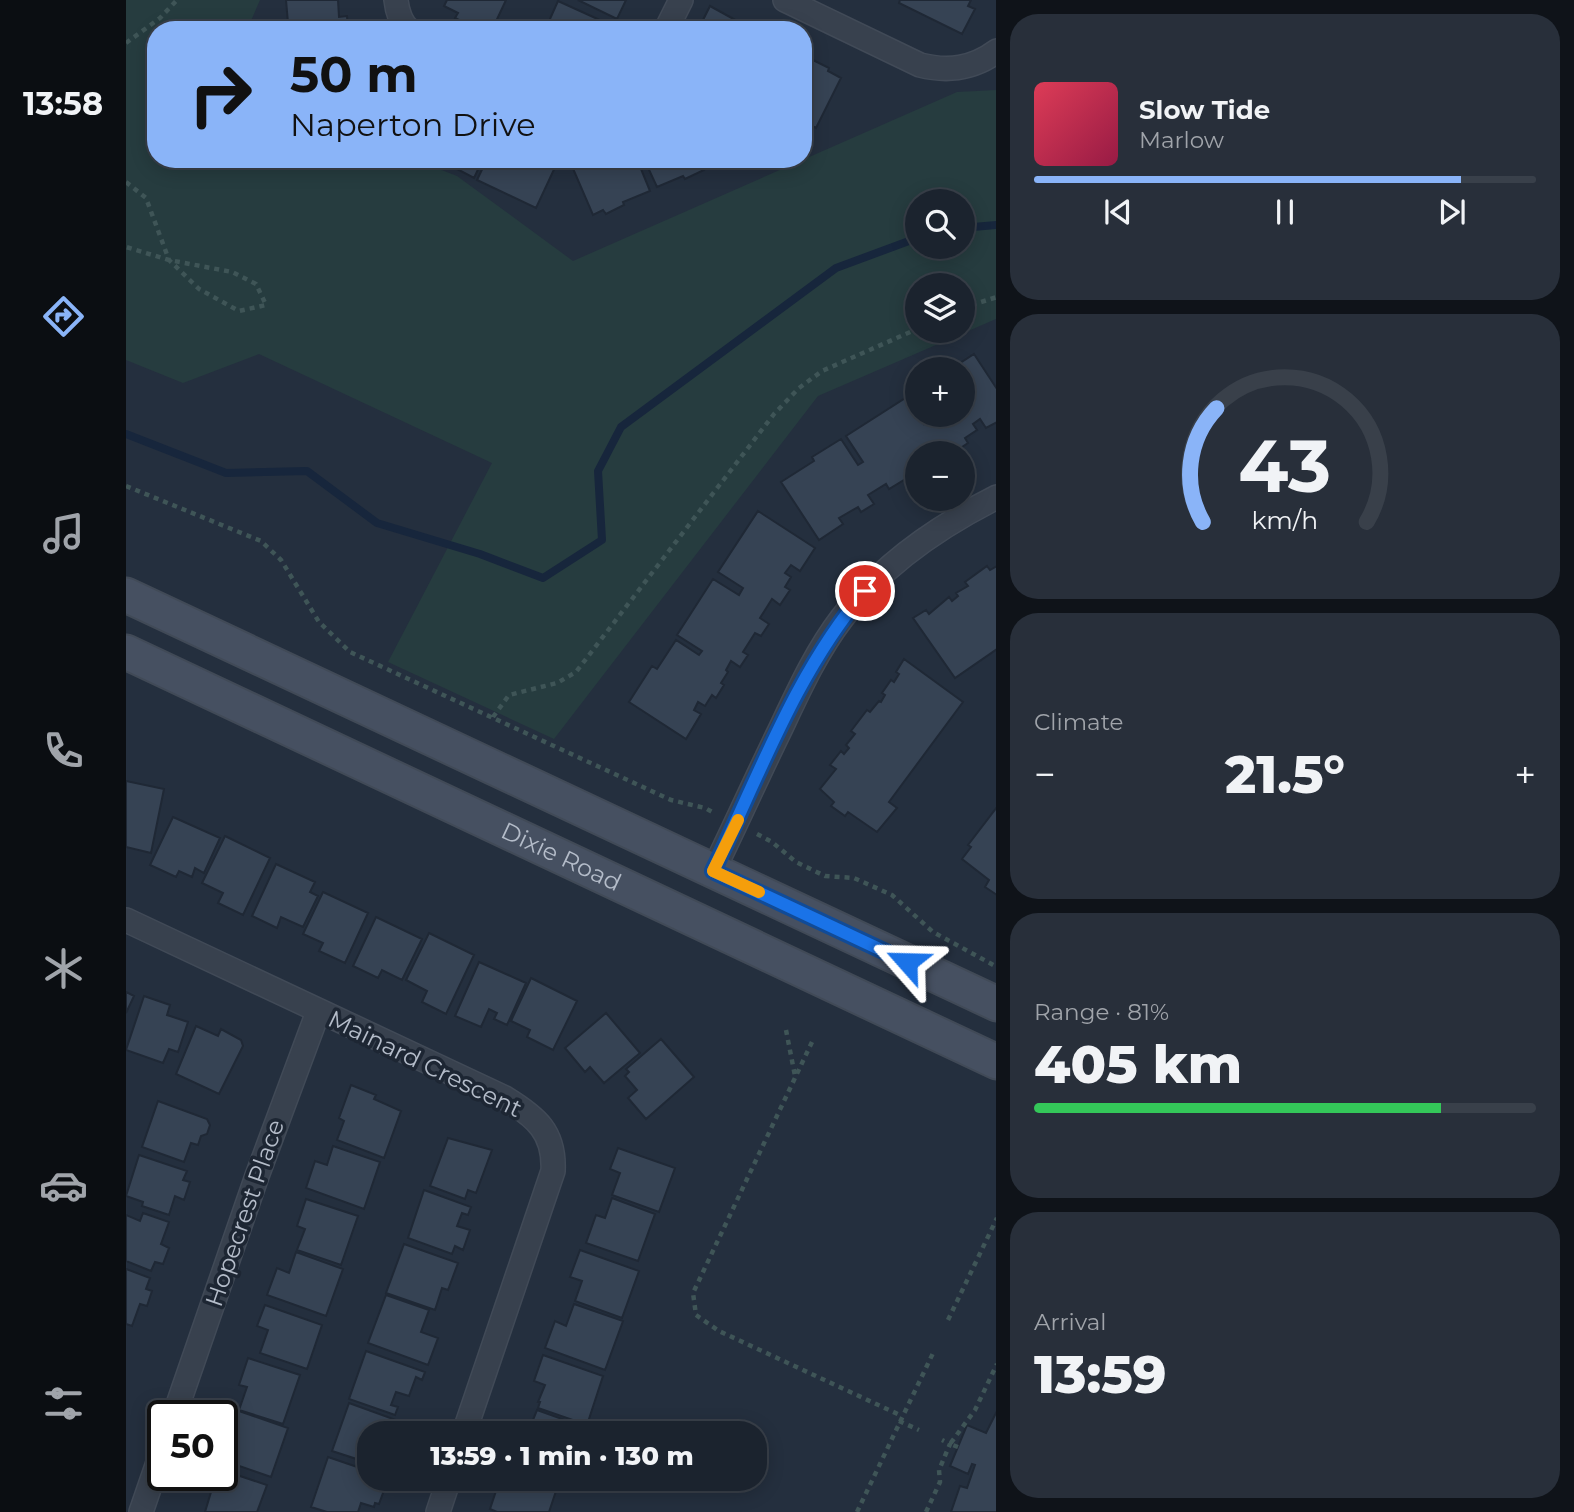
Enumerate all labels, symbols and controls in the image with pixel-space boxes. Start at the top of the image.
text: 50 m [290,45,418,104]
icon: right [175,49,266,140]
text: 13:58 [23,84,103,123]
text: Slow Tide [1139,94,1270,126]
text: Naperton Drive [290,105,536,144]
text: Marlow [1139,126,1224,154]
map controls [905,189,975,511]
button: search [905,189,975,259]
icon: previous [1099,193,1137,231]
icon: pause [1266,193,1304,231]
icon: next [1433,193,1471,231]
button: layers [905,273,975,343]
icon: directions [39,292,88,341]
button: + [905,357,975,427]
text: 43 [1239,423,1331,511]
button: − [905,441,975,511]
text: km/h [1252,505,1318,535]
icon: music [39,509,88,558]
pin [835,561,895,621]
icon: arrive [846,572,884,610]
text: Climate [1034,708,1123,736]
icon: phone [39,726,88,775]
text: 21.5° [1225,743,1345,806]
text: − [1034,751,1056,798]
text: + [1514,751,1536,798]
street label: Dixie Road [497,816,626,897]
position arrow [870,925,944,999]
icon: climate [39,944,88,993]
text: Range · 81% [1034,998,1169,1026]
street label: Mainard Crescent [324,1004,527,1123]
text: 405 km [1034,1033,1242,1096]
street label: Hopecrest Place [199,1115,290,1310]
icon: car [39,1161,88,1210]
text: Arrival [1034,1308,1107,1336]
text: 13:59 [1034,1343,1166,1406]
icon: filters [39,1379,88,1428]
speed limit sign: 50 [147,1400,238,1491]
text: 13:59 · 1 min · 130 m [430,1440,694,1472]

